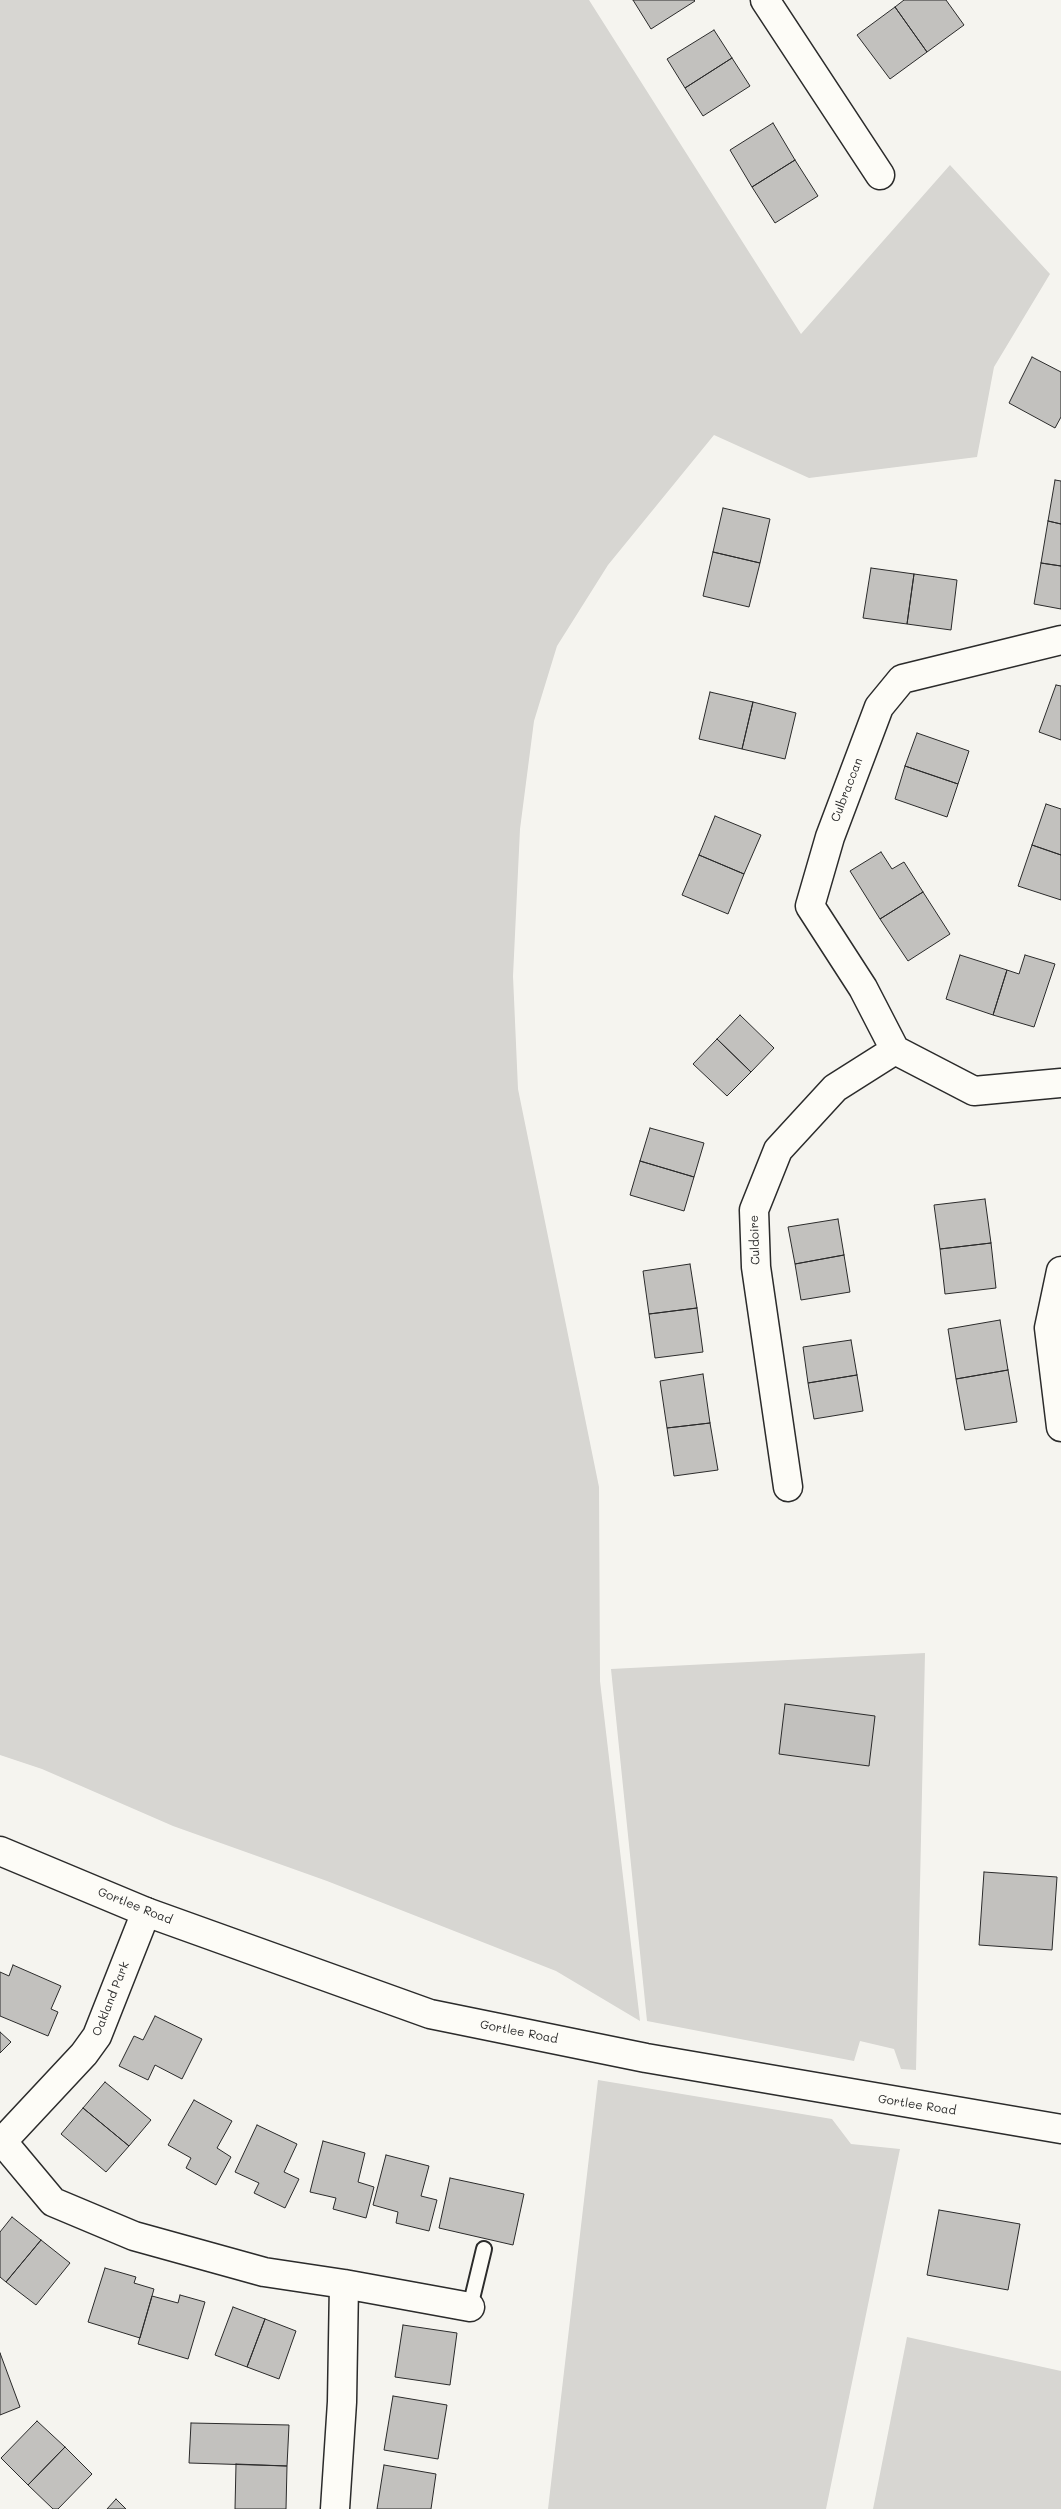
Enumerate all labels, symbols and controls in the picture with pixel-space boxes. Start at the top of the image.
street label: Culbraccan [828,756,866,824]
street label: Culdoire [747,1215,763,1265]
street label: Gortlee Road [96,1885,174,1927]
street label: Oakland Park [90,1960,132,2038]
street label: Gortlee Road [479,2017,559,2047]
street label: Gortlee Road [877,2092,957,2118]

